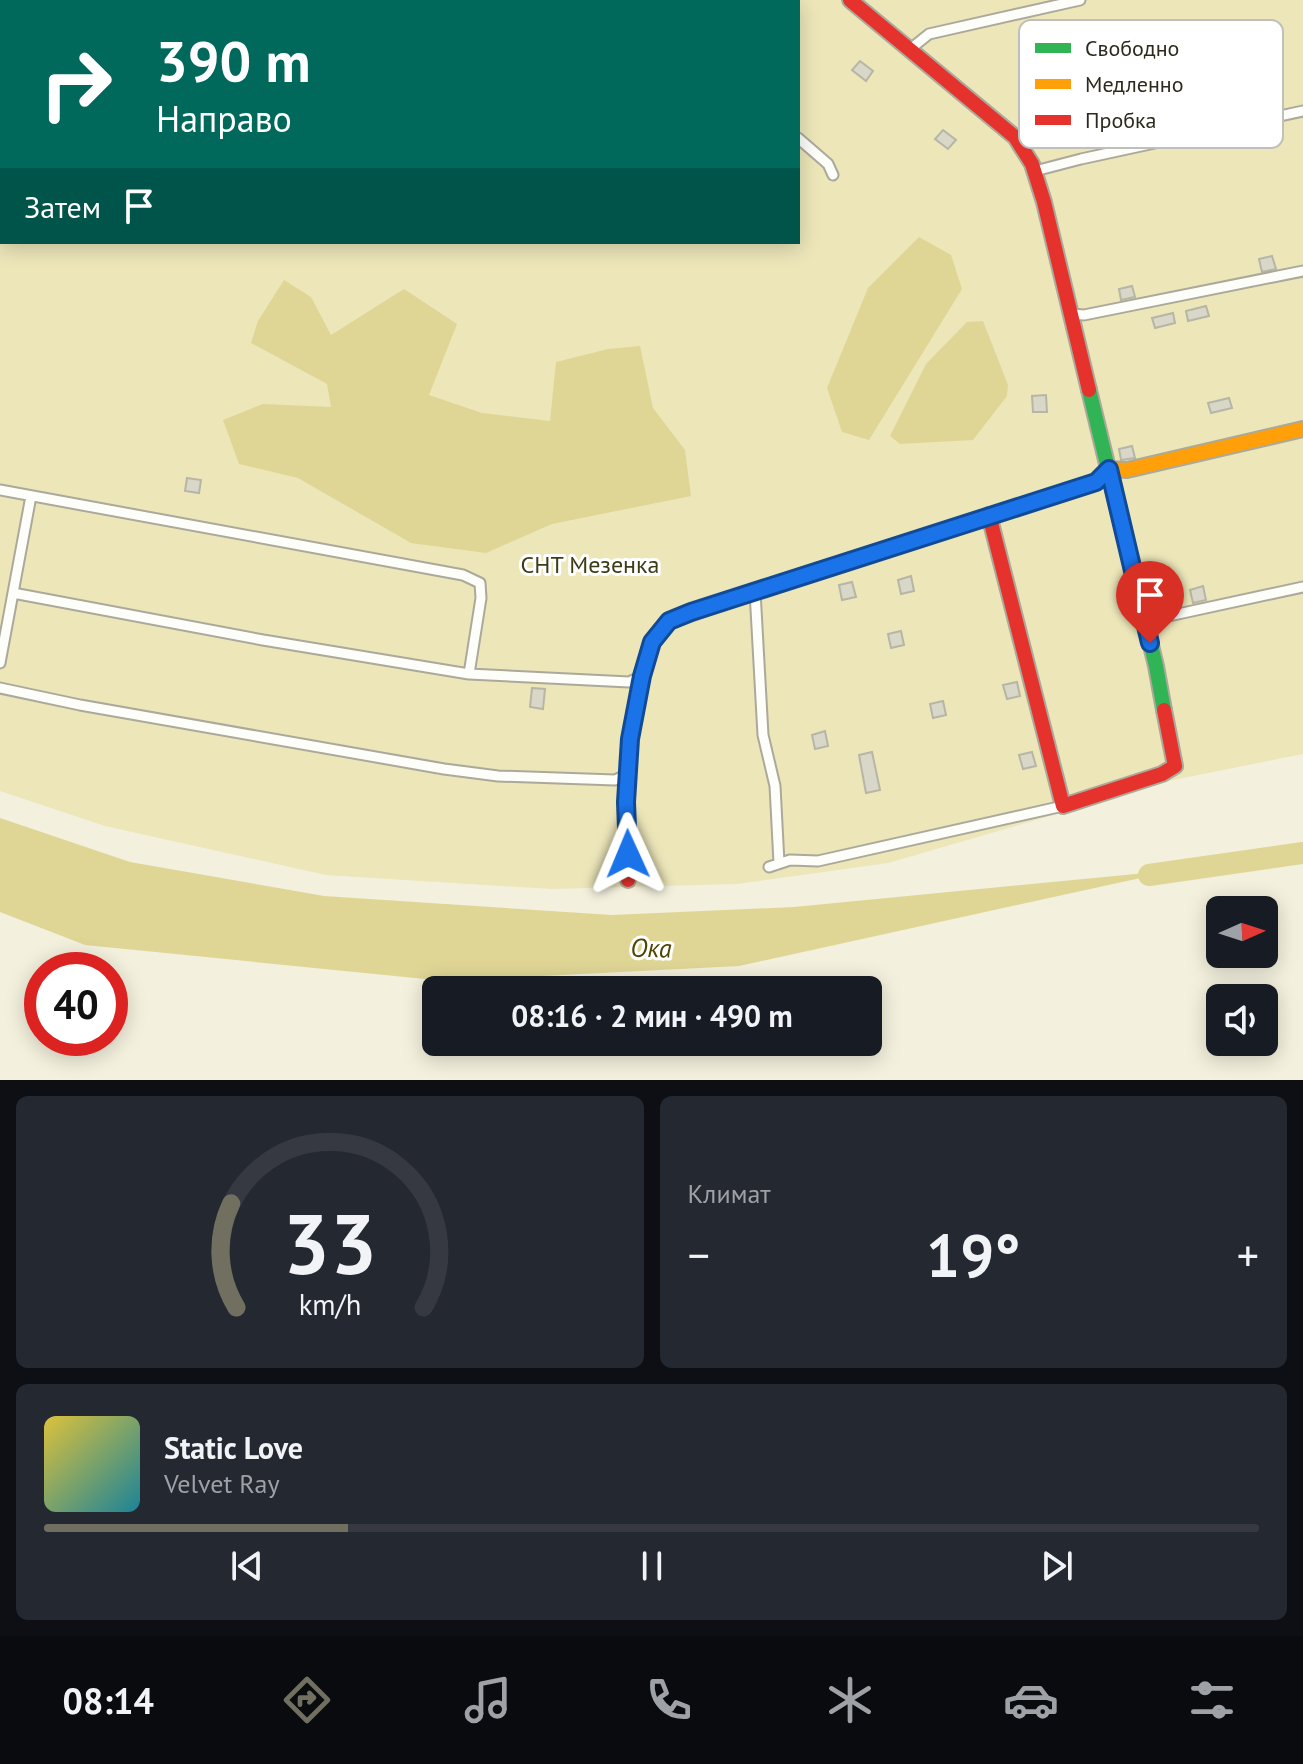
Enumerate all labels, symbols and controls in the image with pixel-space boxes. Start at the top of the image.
legend [1019,20,1283,148]
text: 390 m [156,25,311,97]
icon: right [24,32,128,136]
text: Свободно [1085,34,1179,62]
text: Медленно [1085,70,1183,98]
text: Направо [156,95,292,142]
text: Пробка [1085,106,1156,134]
icon: arrive [117,184,161,228]
text: Затем [24,187,101,226]
park label: СНТ Мезенка [521,549,659,580]
pin [1116,561,1184,643]
icon: arrive [1128,573,1172,617]
position arrow [586,812,670,896]
north arrow [1206,896,1278,968]
map controls [1206,896,1278,1056]
water label: Ока [630,931,672,964]
speed limit sign: 40 [24,952,128,1056]
button: sound [1206,984,1278,1056]
text: 08:16 · 2 мин · 490 m [511,996,793,1035]
text: Климат [688,1177,771,1210]
text: 33 [283,1189,377,1297]
text: 19° [926,1216,1020,1294]
text: − [688,1226,710,1283]
text: + [1237,1226,1259,1283]
text: km/h [298,1286,361,1323]
text: Static Love [164,1428,303,1467]
text: Velvet Ray [164,1467,280,1500]
icon: previous [225,1544,269,1588]
icon: pause [630,1544,674,1588]
icon: next [1035,1544,1079,1588]
icon: directions [279,1672,335,1728]
icon: music [460,1672,516,1728]
icon: phone [641,1672,697,1728]
icon: climate [822,1672,878,1728]
icon: car [1003,1672,1059,1728]
icon: filters [1184,1672,1240,1728]
text: 08:14 [63,1677,154,1724]

